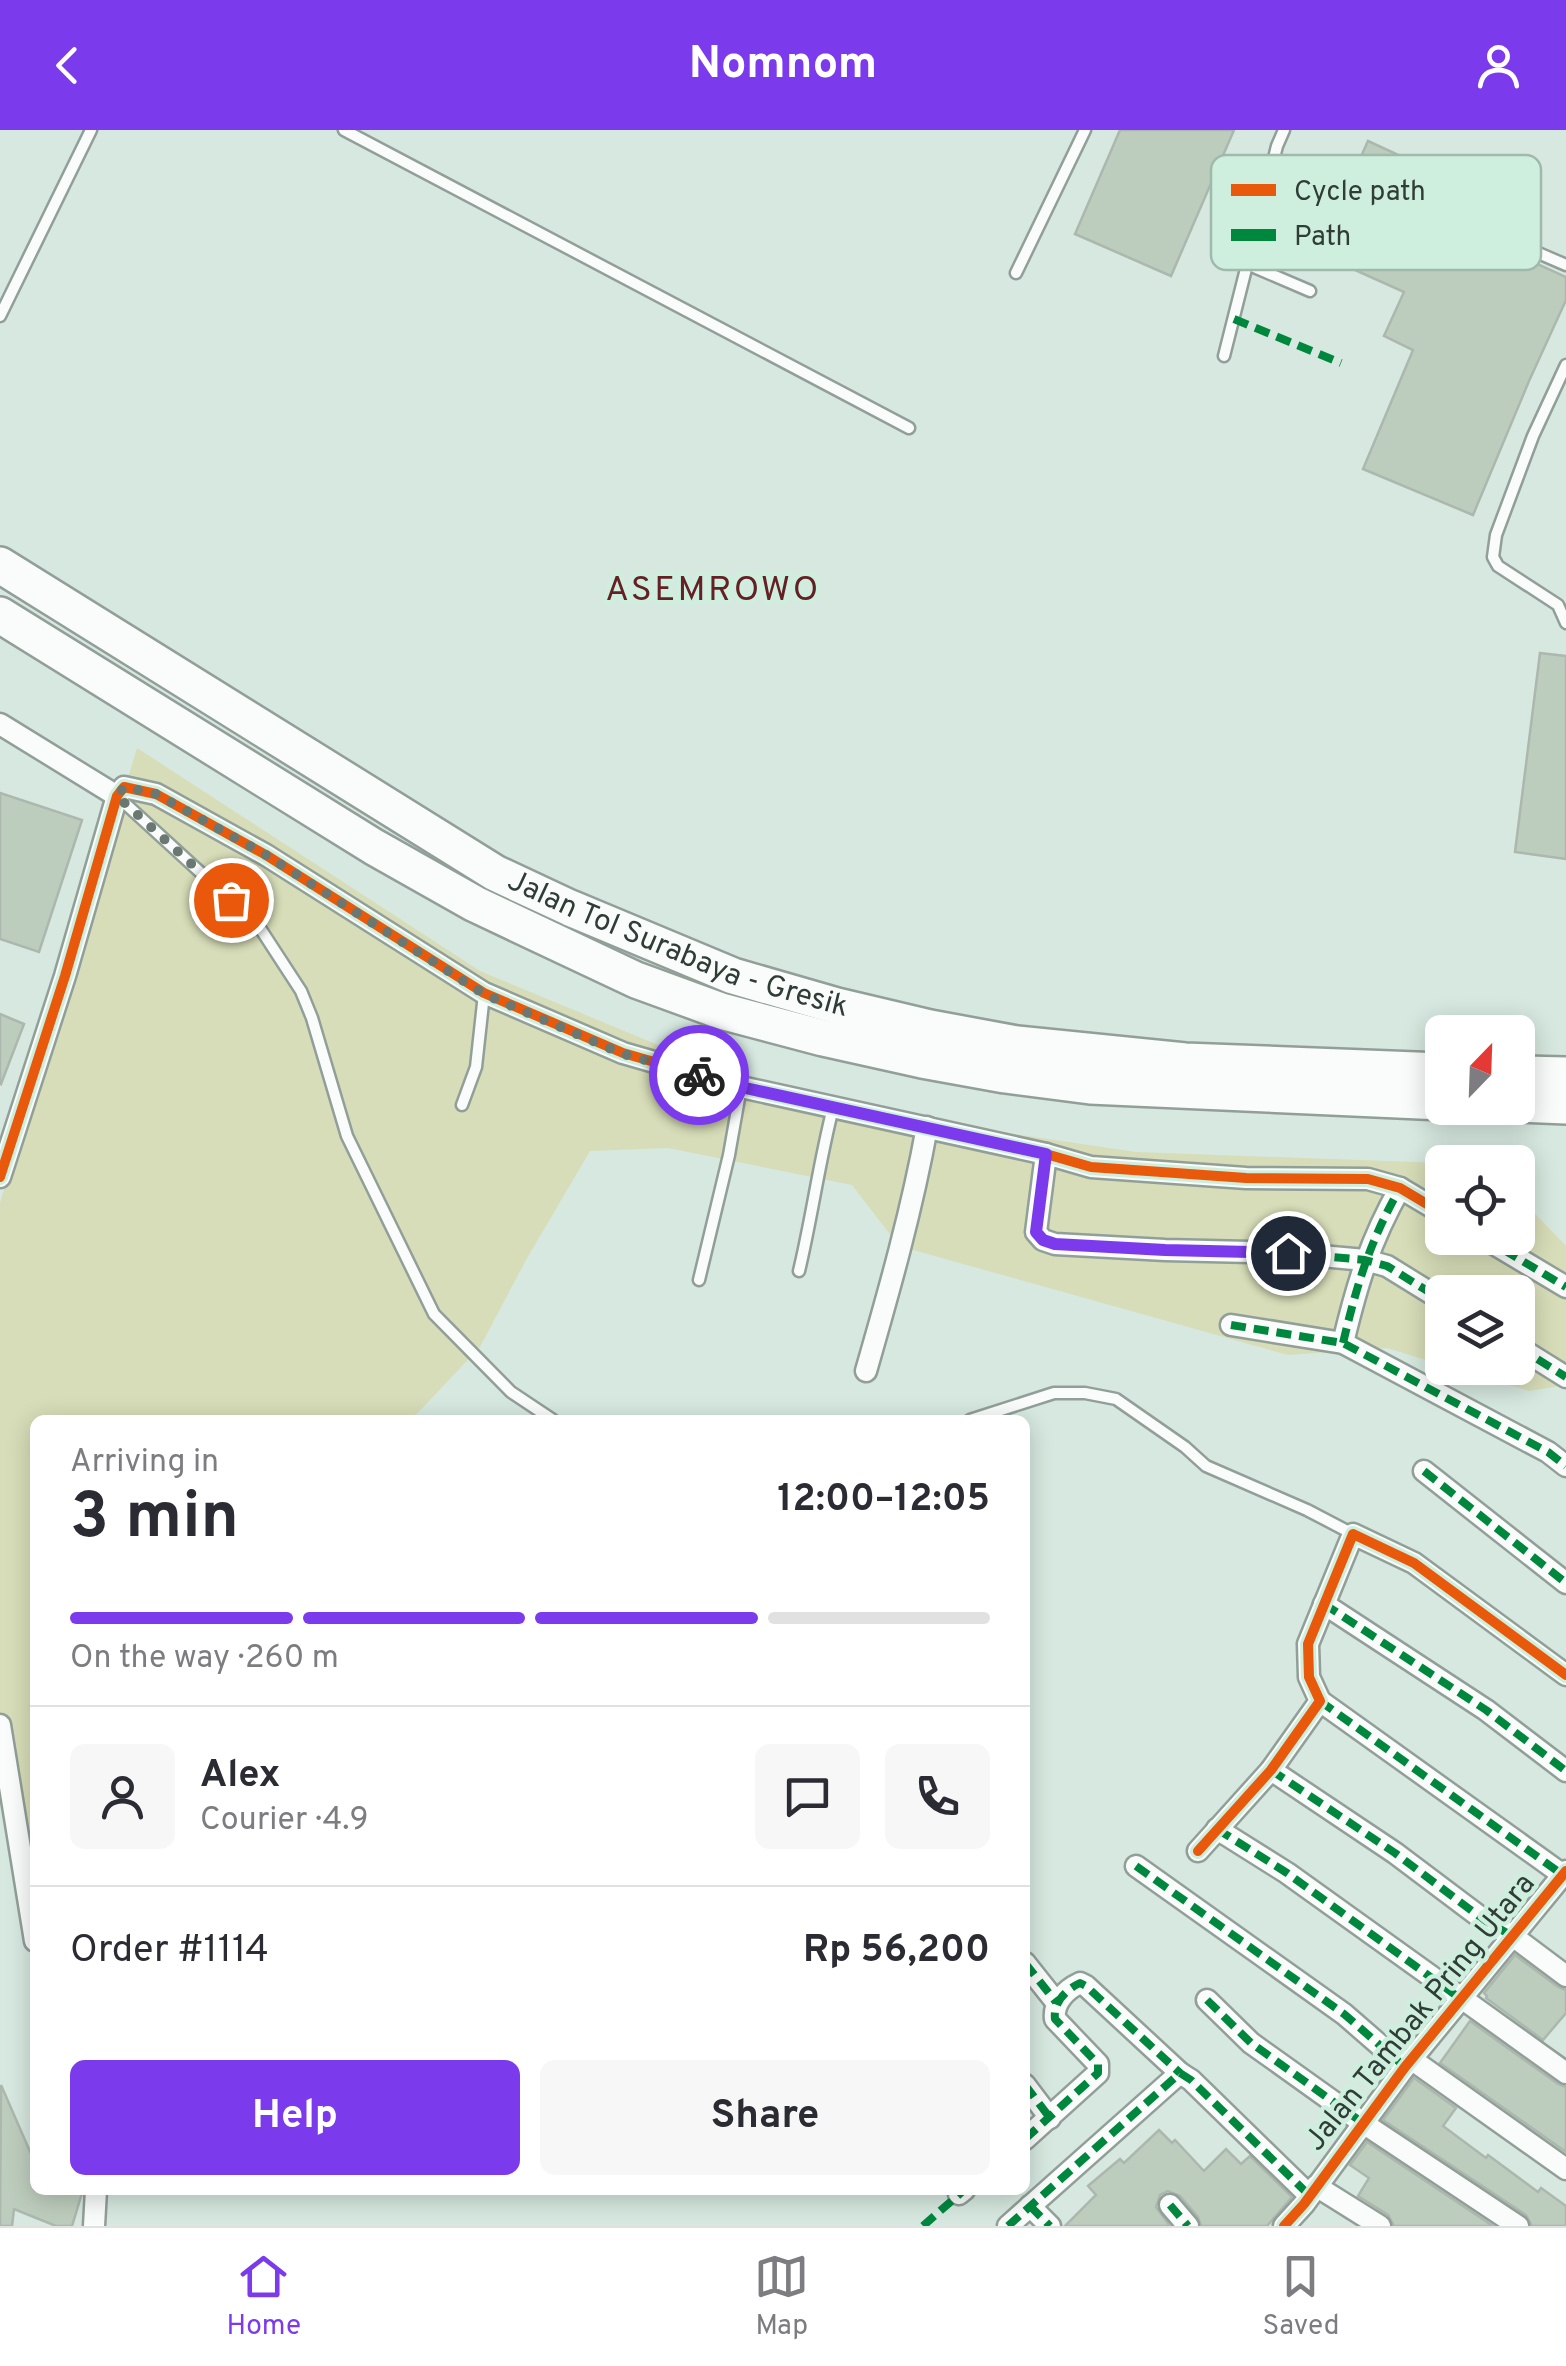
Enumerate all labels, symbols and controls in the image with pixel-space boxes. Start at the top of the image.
text: Nomnom [689,37,877,94]
icon: back [40,38,95,93]
icon: person [1471,38,1526,93]
legend [1211,155,1541,270]
text: Cycle path [1294,175,1426,211]
text: Path [1294,220,1351,256]
district label: ASEMROWO [605,569,821,613]
pin [189,858,274,943]
street label: Jalan Tol Surabaya - Gresik [501,863,852,1026]
icon: bag [204,873,259,928]
north arrow [1425,1015,1535,1125]
map controls [1425,1015,1535,1385]
courier [649,1025,749,1125]
icon: bike [672,1048,727,1103]
button: locate [1425,1145,1535,1255]
pin [1246,1211,1331,1296]
icon: home [1261,1226,1316,1281]
button: layers [1425,1275,1535,1385]
text: Arriving in [70,1443,219,1483]
text: 12:00–12:05 [777,1476,990,1525]
text: 3 min [70,1479,239,1561]
text: On the way · 260 m [70,1639,339,1679]
button: person [70,1744,175,1849]
button: chat [755,1744,860,1849]
button: phone [885,1744,990,1849]
text: Alex [200,1752,280,1801]
text: Courier · 4.9 [200,1801,369,1841]
street label: Jalan Tambak Pring Utara [1298,1867,1544,2159]
text: Order #1114 [70,1927,269,1976]
text: Rp 56,200 [803,1927,990,1976]
button: Help [70,2060,520,2175]
button: Share [540,2060,990,2175]
tab: Home [227,2249,301,2345]
tab: Map [754,2249,809,2345]
tab: Saved [1262,2249,1339,2345]

